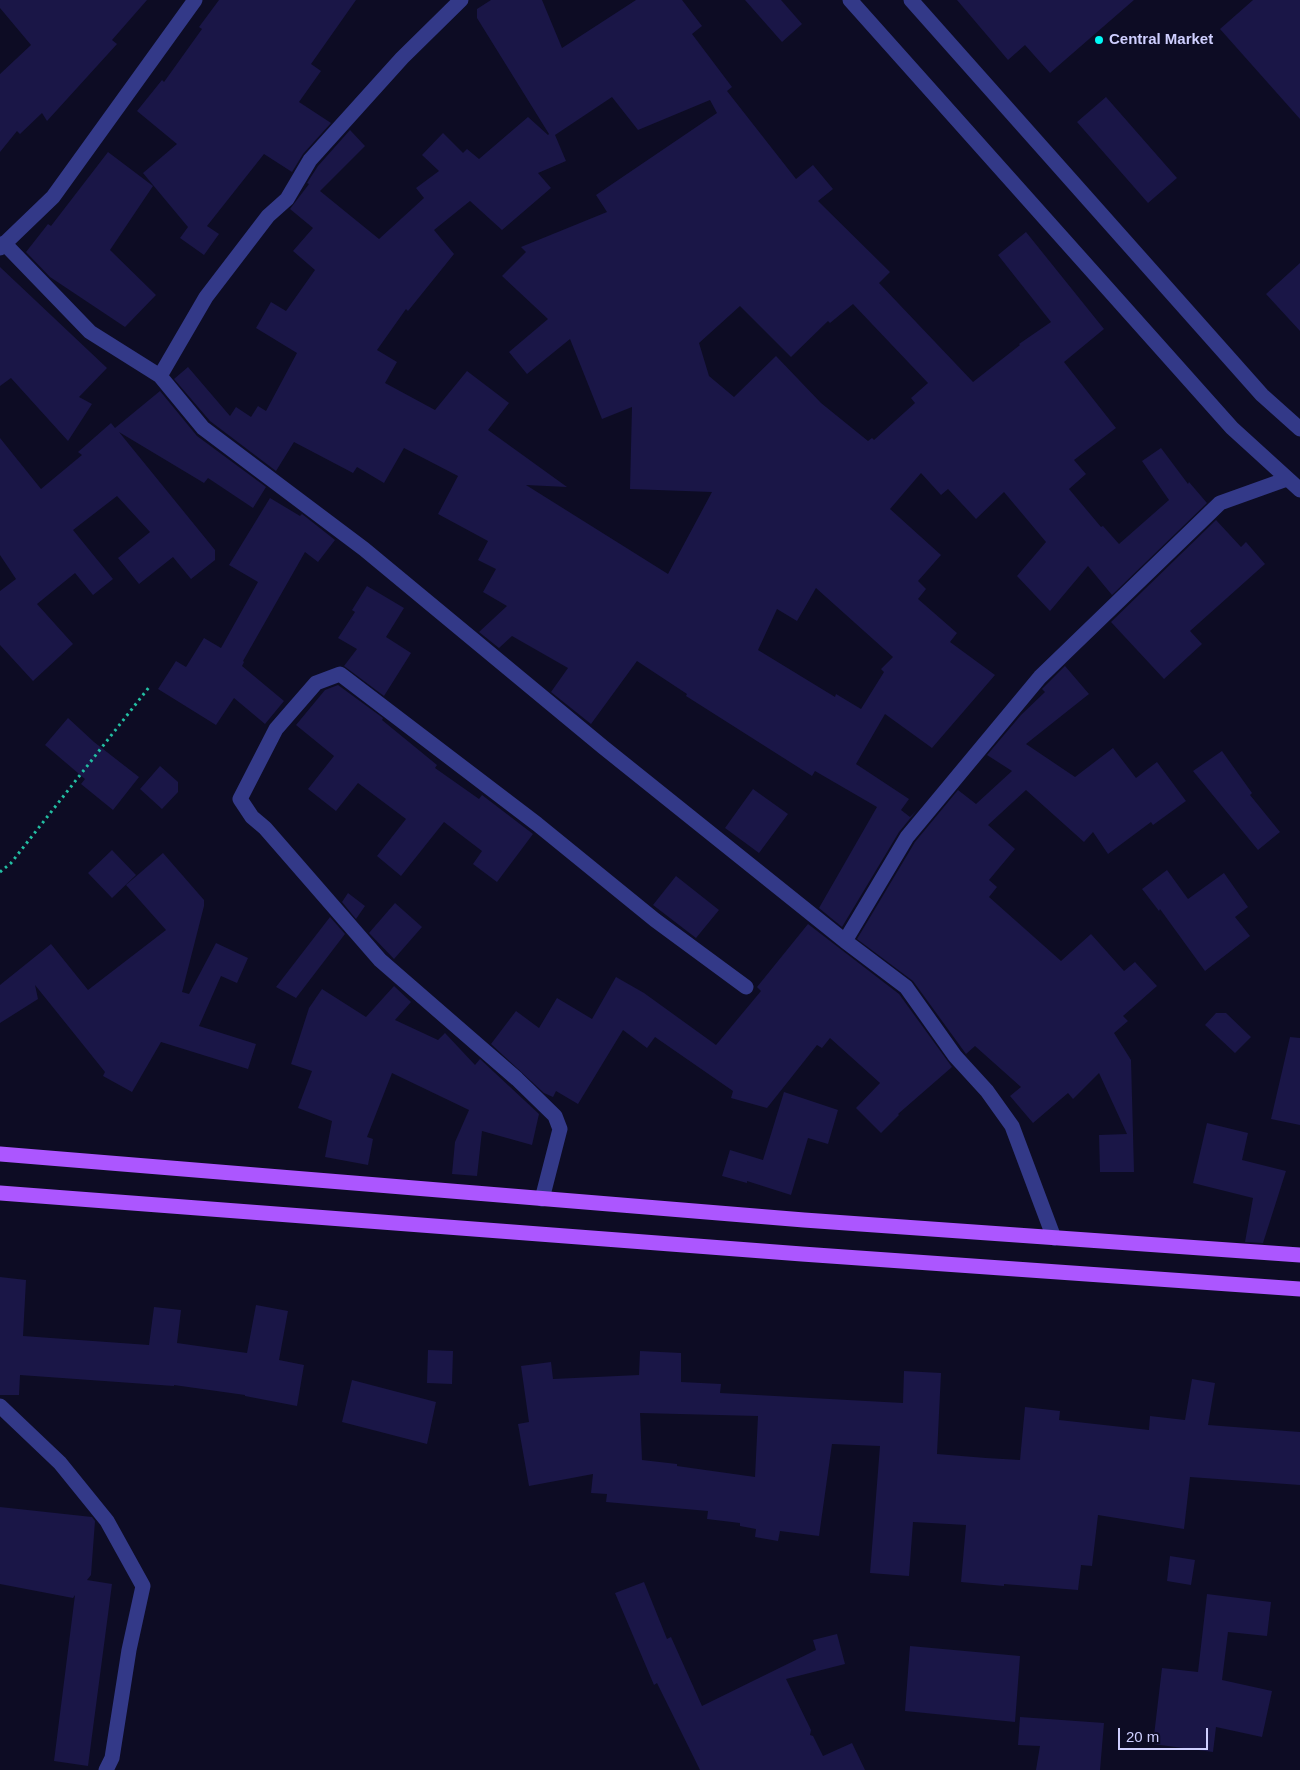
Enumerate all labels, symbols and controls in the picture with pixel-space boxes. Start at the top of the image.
place label: Central Market [1109,31,1213,49]
marker: Central Market [1093,34,1105,46]
scale bar [1120,1718,1210,1750]
text: 20 m [1126,1728,1159,1745]

